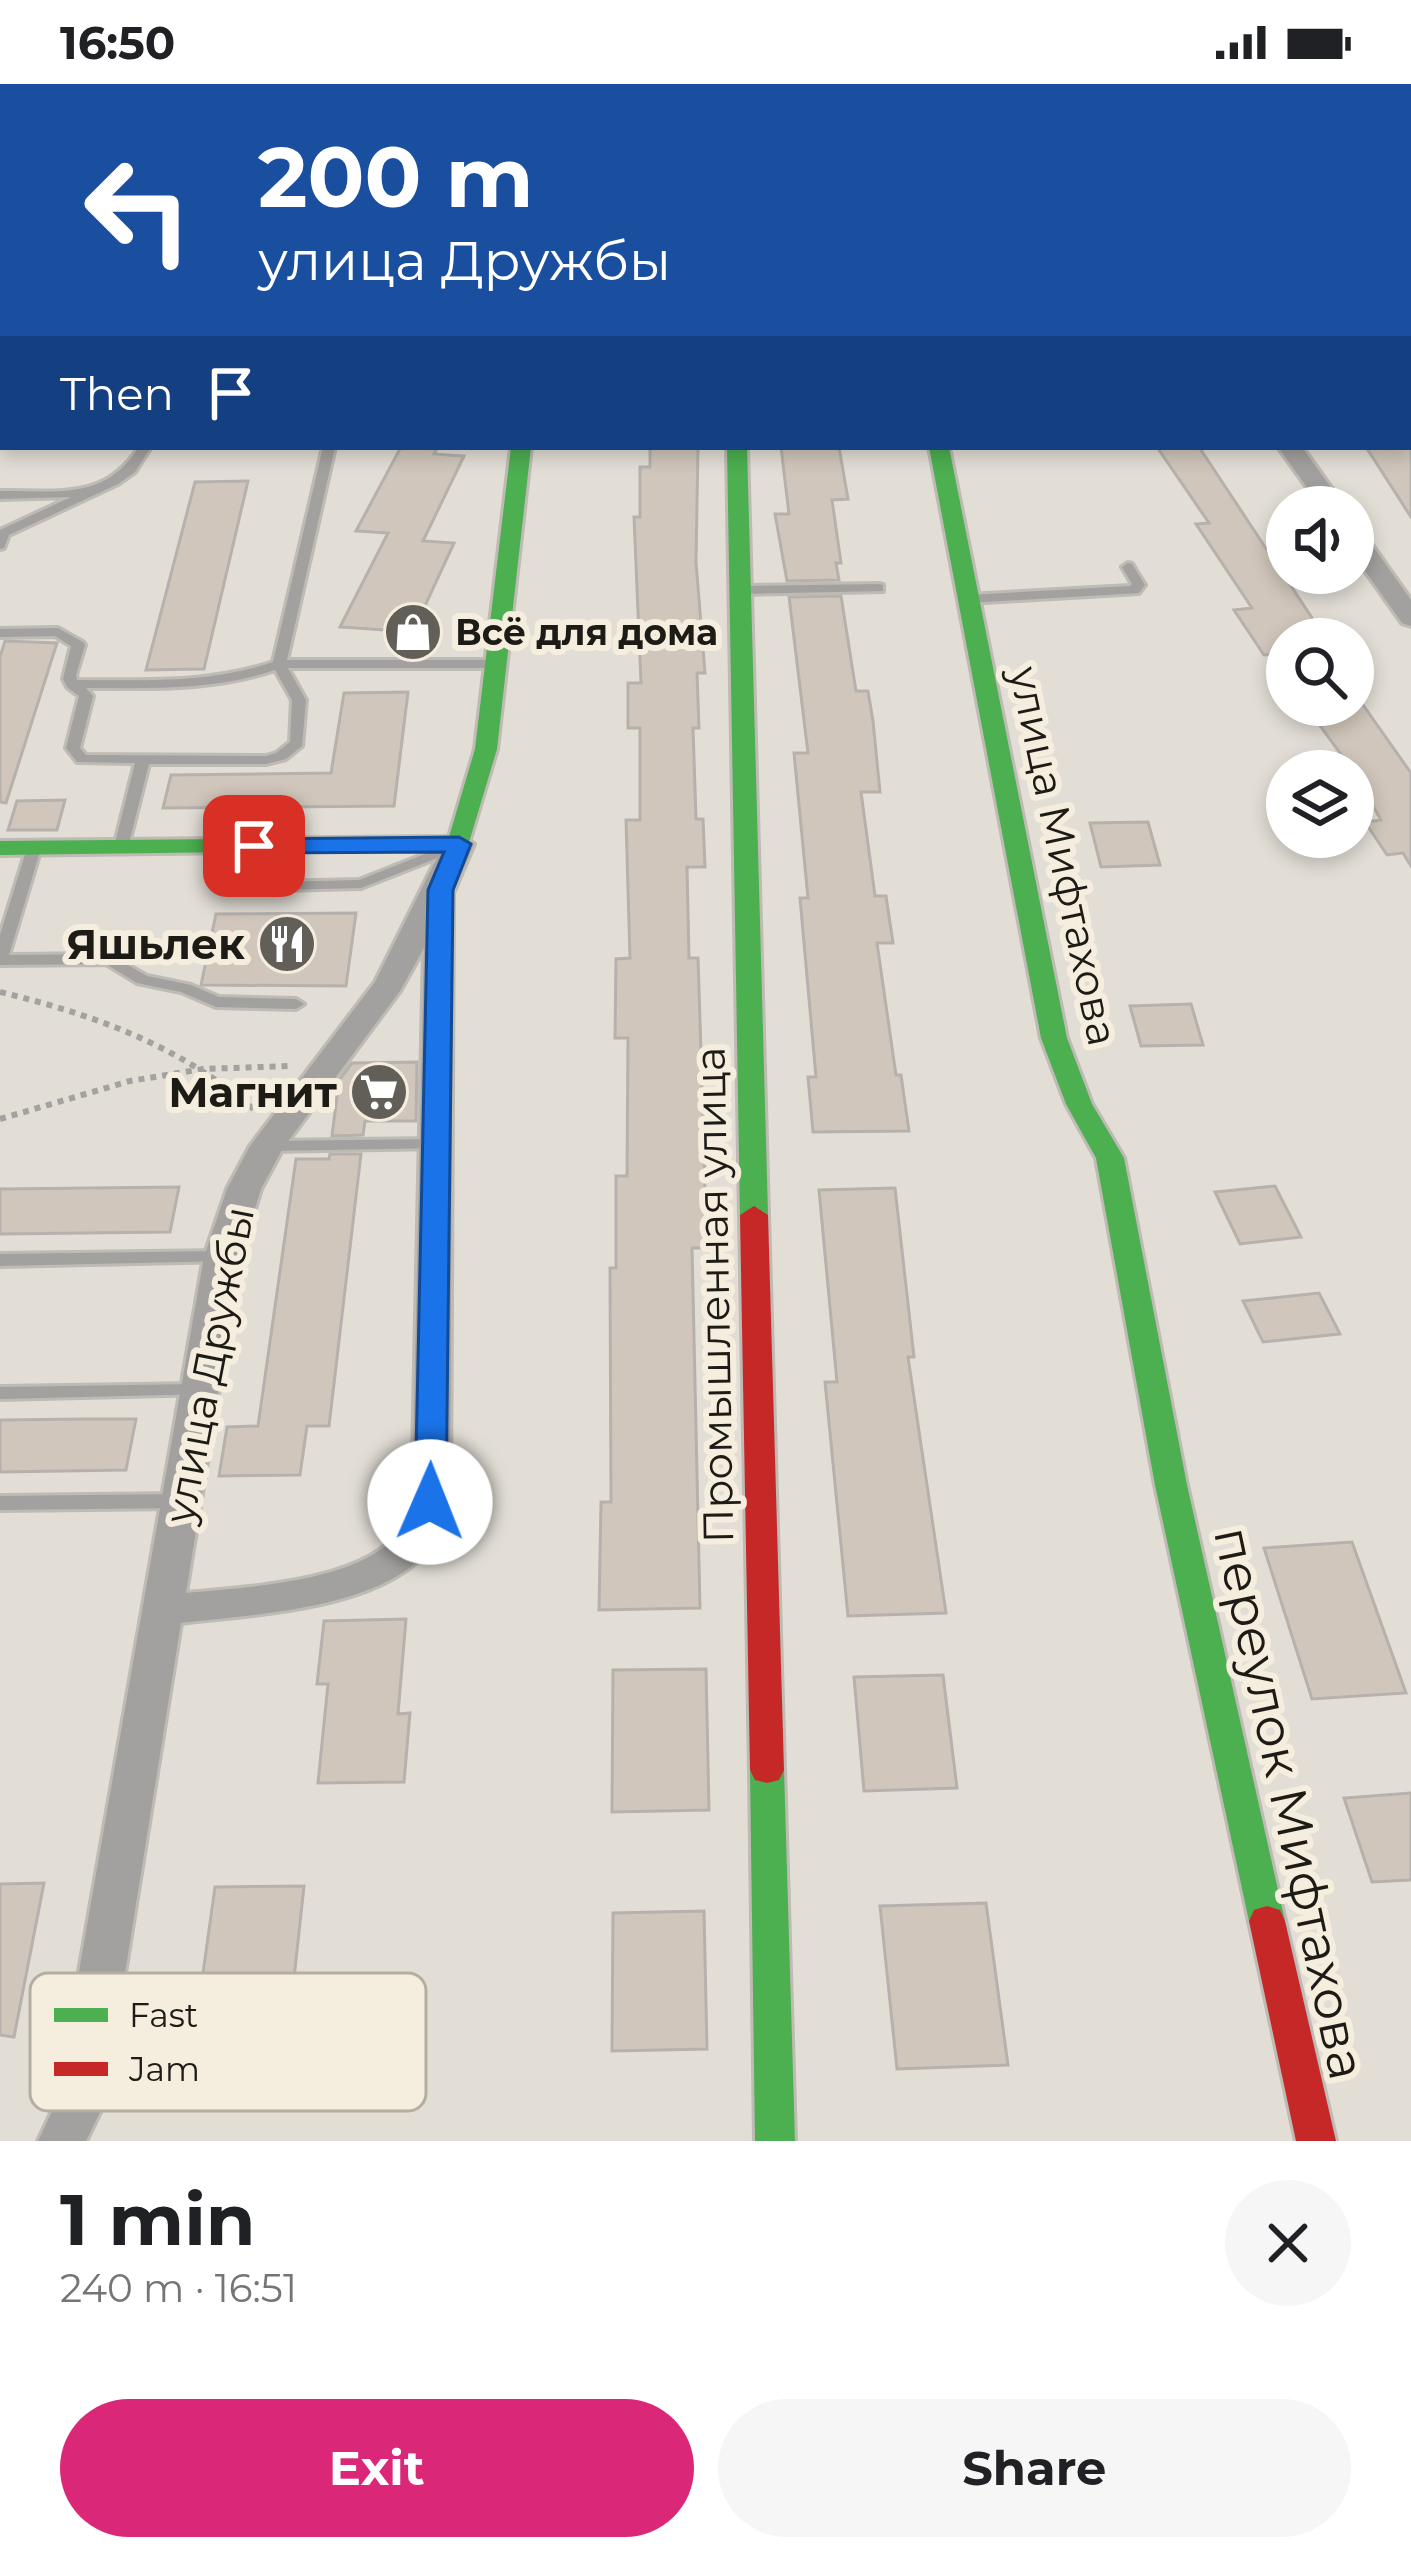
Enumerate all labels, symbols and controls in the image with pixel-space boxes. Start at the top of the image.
text: 16:50 [60,15,175,70]
text: 200 m [258,126,534,228]
icon: left [60,132,216,288]
text: улица Дружбы [258,228,671,294]
icon: arrive [198,360,264,426]
text: Then [60,366,174,421]
map controls [1266,486,1374,858]
button: sound [1266,486,1374,594]
shop icon: Всё для дома [382,601,444,663]
place label: Всё для дома [455,610,718,654]
button: search [1266,618,1374,726]
street label: улица Мифтахова [998,661,1130,1050]
button: layers [1266,750,1374,858]
pin [203,795,305,897]
icon: arrive [221,813,287,879]
restaurant icon: Яшьлек [256,913,318,975]
place label: Яшьлек [66,918,245,970]
street label: Промышленная улица [684,1046,744,1544]
supermarket icon: Магнит [348,1061,410,1123]
place label: Магнит [168,1066,338,1118]
street label: улица Дружбы [153,1202,265,1529]
position arrow [367,1439,493,1565]
street label: переулок Мифтахова [1201,1521,1379,2085]
legend [30,1973,426,2111]
text: Fast [129,1995,198,2035]
text: Jam [128,2049,200,2089]
text: 1 min [60,2175,256,2263]
button: close [1225,2180,1351,2306]
text: 240 m · 16:51 [60,2264,297,2312]
button: Exit [60,2399,694,2537]
button: Share [718,2399,1351,2537]

